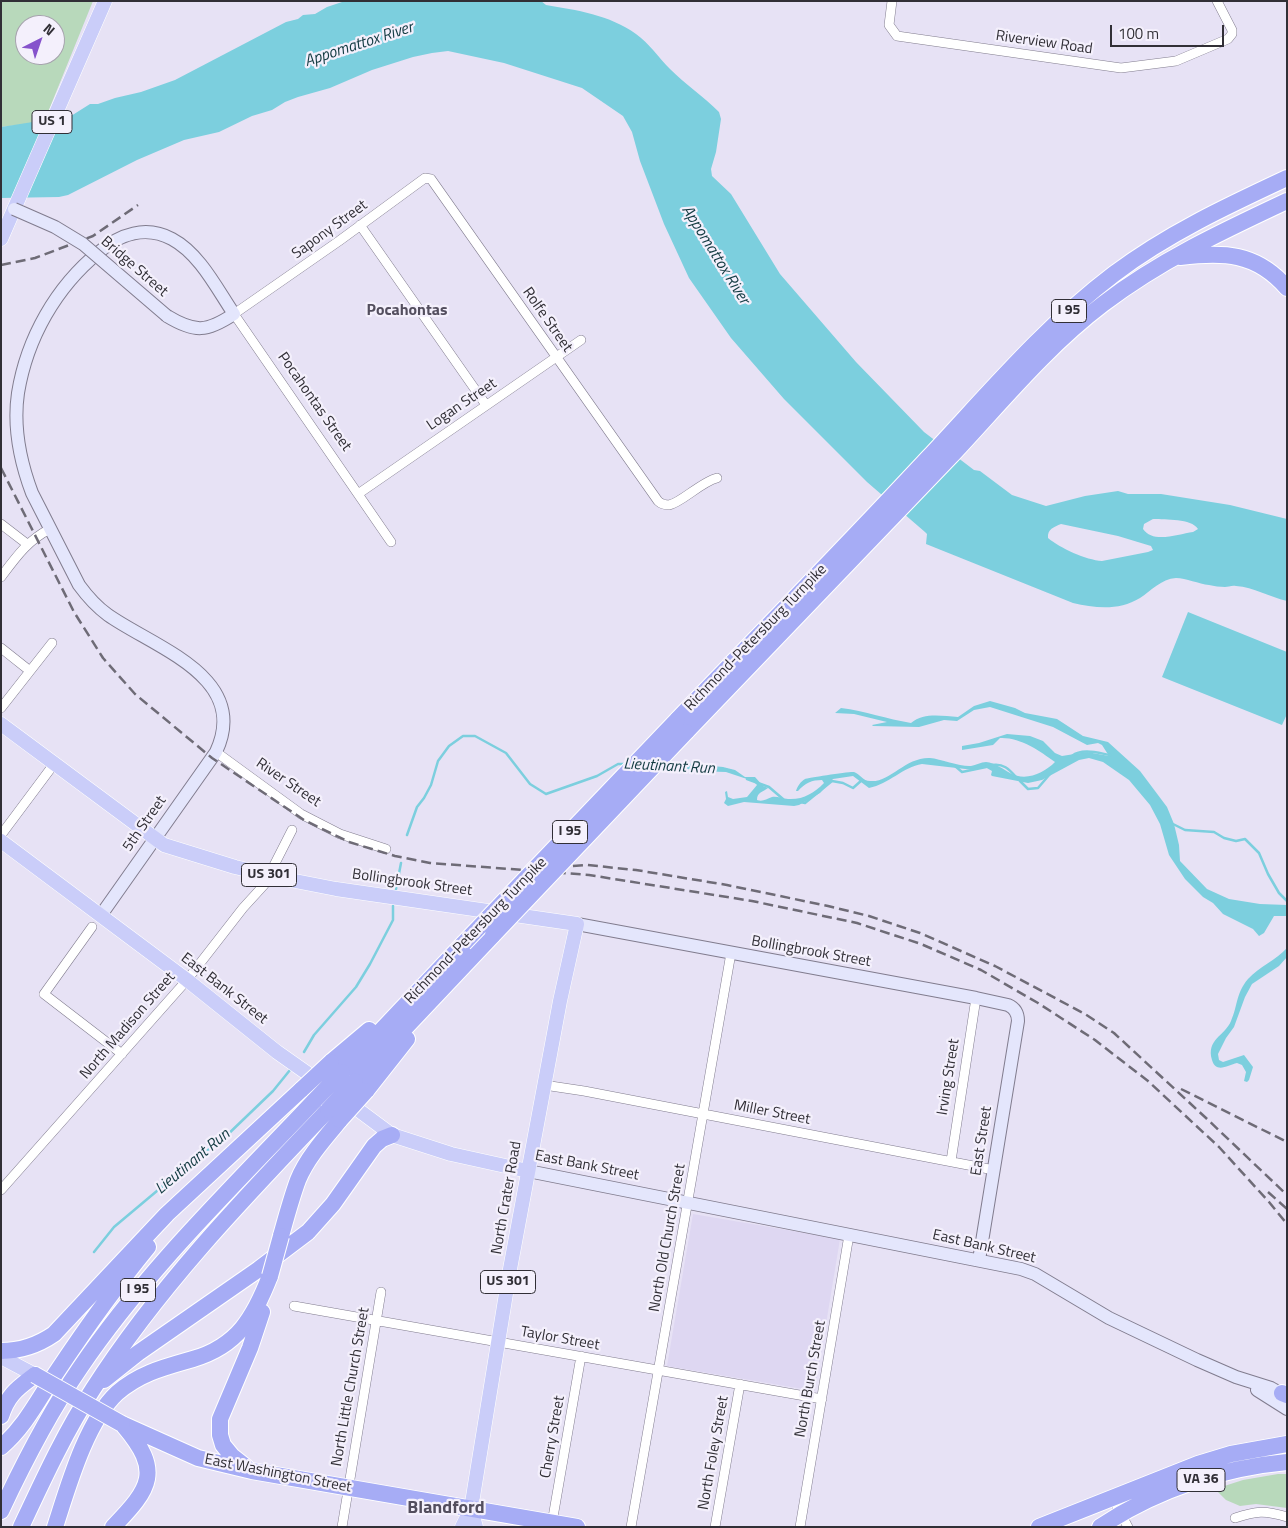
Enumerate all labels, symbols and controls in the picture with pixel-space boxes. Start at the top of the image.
north arrow [15,15,65,65]
scale bar [1113,15,1227,47]
text: N [39,18,60,40]
water label: Appomattox River [302,18,416,72]
text: 100 m [1118,22,1159,45]
street label: Riverview Road [994,27,1094,59]
road number: US 1 [32,110,72,134]
street label: Sapony Street [289,197,371,263]
water label: Appomattox River [677,202,753,308]
street label: Bridge Street [97,233,171,301]
street label: Rolfe Street [518,284,576,356]
road number: I 95 [1052,300,1086,322]
district label: Pocahontas [366,301,448,321]
street label: Pocahontas Street [273,349,355,455]
street label: Logan Street [424,375,500,435]
street label: Richmond-Petersburg Turnpike [681,561,831,715]
street label: River Street [252,755,324,811]
water label: Lieutinant Run [623,755,715,779]
street label: 5th Street [119,793,171,855]
road number: I 95 [552,820,588,844]
street label: Richmond-Petersburg Turnpike [401,854,551,1008]
road number: US 301 [242,864,296,886]
street label: Bollingbrook Street [351,866,473,900]
street label: Bollingbrook Street [750,933,872,971]
street label: East Bank Street [177,949,271,1029]
street label: North Madison Street [77,969,179,1083]
street label: Irving Street [934,1038,964,1116]
street label: Miller Street [732,1097,812,1129]
street label: East Street [968,1105,996,1177]
water label: Lieutinant Run [152,1125,234,1199]
street label: North Crater Road [488,1140,526,1256]
street label: East Bank Street [534,1147,640,1185]
street label: North Old Church Street [646,1162,690,1314]
street label: East Bank Street [931,1226,1037,1268]
road number: US 301 [480,1270,536,1294]
road number: I 95 [120,1278,156,1302]
street label: North Little Church Street [328,1306,374,1468]
street label: North Burch Street [792,1319,830,1439]
street label: Taylor Street [519,1323,601,1355]
street label: Cherry Street [537,1394,569,1480]
street label: North Foley Street [695,1395,733,1511]
street label: East Washington Street [203,1451,353,1497]
road number: VA 36 [1177,1468,1225,1492]
district label: Blandford [407,1498,485,1520]

